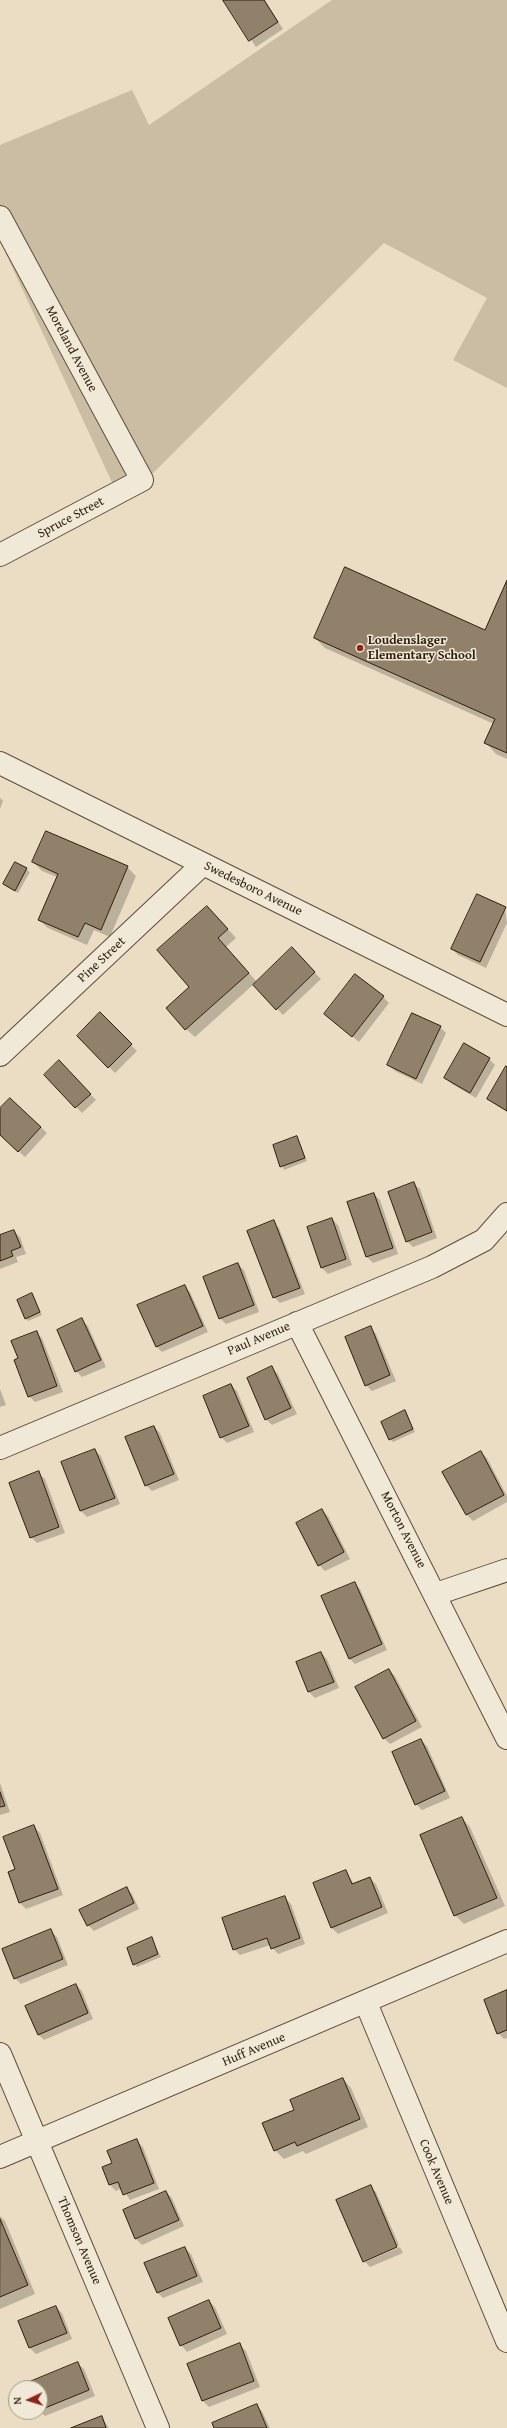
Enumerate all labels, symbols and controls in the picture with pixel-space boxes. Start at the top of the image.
street label: Moreland Avenue [42,303,100,395]
street label: Spruce Street [35,494,107,542]
place label: Loudenslager Elementary School [368,633,476,664]
marker: Loudenslager Elementary School [355,643,365,653]
street label: Swedesboro Avenue [201,858,305,920]
street label: Pine Street [75,934,129,986]
street label: Paul Avenue [225,1319,293,1359]
street label: Morton Avenue [377,1489,429,1571]
street label: Huff Avenue [220,2030,288,2070]
street label: Cook Avenue [415,2137,457,2207]
street label: Thomson Avenue [54,2195,104,2287]
north arrow [8,2380,48,2420]
text: N [9,2397,25,2405]

